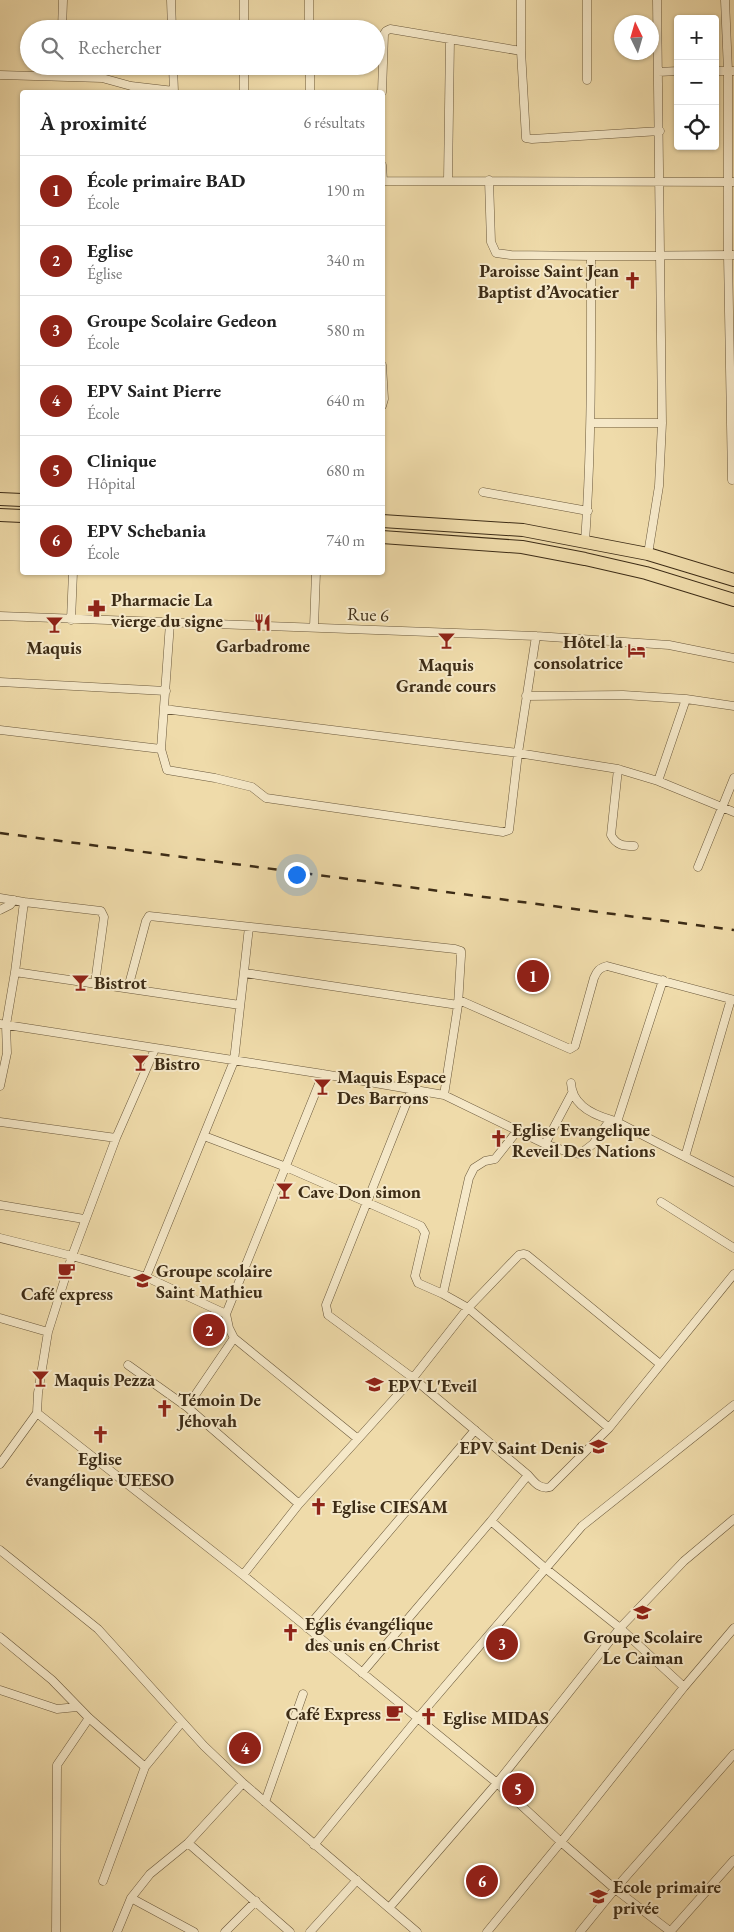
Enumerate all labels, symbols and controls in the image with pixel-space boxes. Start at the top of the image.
north arrow [614,15,659,60]
map controls [674,15,719,150]
button: + [674,15,719,60]
search box [20,20,385,75]
icon: search [38,34,66,62]
text: Rechercher [78,35,161,60]
button: − [674,60,719,105]
button: locate [674,105,719,150]
text: À proximité [40,109,147,136]
text: 6 résultats [303,112,365,133]
text: École primaire BAD [87,168,245,193]
text: 1 [52,180,60,201]
text: 190 m [326,180,365,201]
text: École [87,193,120,214]
text: Eglise [87,238,133,263]
text: 2 [52,250,60,271]
text: 340 m [326,250,365,271]
place label: Paroisse Saint Jean Baptist d’Avocatier [478,259,620,303]
text: Église [87,263,122,284]
church icon: Paroisse Saint Jean Baptist d’Avocatier [623,270,643,290]
text: Groupe Scolaire Gedeon [87,308,277,333]
text: 3 [52,320,60,341]
text: 580 m [326,320,365,341]
text: École [87,333,120,354]
text: EPV Saint Pierre [87,378,221,403]
text: 4 [52,390,60,411]
text: 640 m [326,390,365,411]
text: École [87,403,120,424]
text: Clinique [87,448,156,473]
text: 5 [52,460,60,481]
text: 680 m [326,460,365,481]
text: Hôpital [87,473,135,494]
text: EPV Schebania [87,518,206,543]
text: 6 [52,530,60,551]
text: 740 m [326,530,365,551]
text: École [87,543,120,564]
place label: Pharmacie La vierge du signe [111,588,224,632]
pharmacy icon: Pharmacie La vierge du signe [87,599,107,619]
street label: Rue 6 [347,602,390,626]
restaurant icon: Garbadrome [253,612,273,632]
bar icon: Maquis [44,614,64,634]
place label: Hôtel la consolatrice [534,630,623,674]
bar icon: Maquis Grande cours [436,631,456,651]
place label: Garbadrome [216,634,311,657]
place label: Maquis [26,636,82,659]
hotel icon: Hôtel la consolatrice [627,641,647,661]
place label: Maquis Grande cours [396,653,496,697]
your location [284,862,310,888]
pin: 1 [517,957,549,995]
place label: Bistrot [94,971,147,994]
bar icon: Bistrot [70,972,90,992]
place label: Bistro [154,1052,200,1075]
bar icon: Bistro [130,1053,150,1073]
place label: Maquis Espace Des Barrons [337,1065,447,1109]
bar icon: Maquis Espace Des Barrons [313,1076,333,1096]
place label: Eglise Evangelique Reveil Des Nations [512,1118,656,1162]
church icon: Eglise Evangelique Reveil Des Nations [488,1129,508,1149]
place label: Cave Don simon [298,1180,421,1203]
bar icon: Cave Don simon [274,1181,294,1201]
place label: Groupe scolaire Saint Mathieu [156,1259,273,1303]
cafe icon: Café express [57,1260,77,1280]
school or university icon: Groupe scolaire Saint Mathieu [132,1270,152,1290]
place label: Café express [21,1282,113,1305]
pin: 2 [193,1311,225,1349]
place label: Maquis Pezza [54,1368,155,1391]
bar icon: Maquis Pezza [30,1369,50,1389]
place label: EPV L'Eveil [388,1374,477,1397]
school or university icon: EPV L'Eveil [364,1375,384,1395]
place label: Témoin De Jéhovah [176,1388,261,1432]
church icon: Témoin De Jéhovah [154,1399,174,1419]
church icon: Eglise évangélique UEESO [90,1425,110,1445]
place label: EPV Saint Denis [459,1436,584,1459]
school or university icon: EPV Saint Denis [588,1437,608,1457]
place label: Eglise évangélique UEESO [26,1447,175,1491]
place label: Eglise CIESAM [332,1495,449,1518]
church icon: Eglise CIESAM [308,1496,328,1516]
school or university icon: Groupe Scolaire Le Caiman [633,1603,653,1623]
place label: Eglis évangélique des unis en Christ [305,1612,440,1656]
church icon: Eglis évangélique des unis en Christ [281,1623,301,1643]
pin: 3 [486,1625,518,1663]
place label: Groupe Scolaire Le Caiman [584,1625,703,1669]
place label: Café Express [286,1702,381,1725]
cafe icon: Café Express [385,1703,405,1723]
place label: Eglise MIDAS [443,1706,549,1729]
church icon: Eglise MIDAS [419,1707,439,1727]
pin: 4 [229,1729,261,1767]
pin: 5 [502,1770,534,1808]
pin: 6 [466,1862,498,1900]
place label: Ecole primaire privée [613,1875,722,1919]
school or university icon: Ecole primaire privée [589,1886,609,1906]

